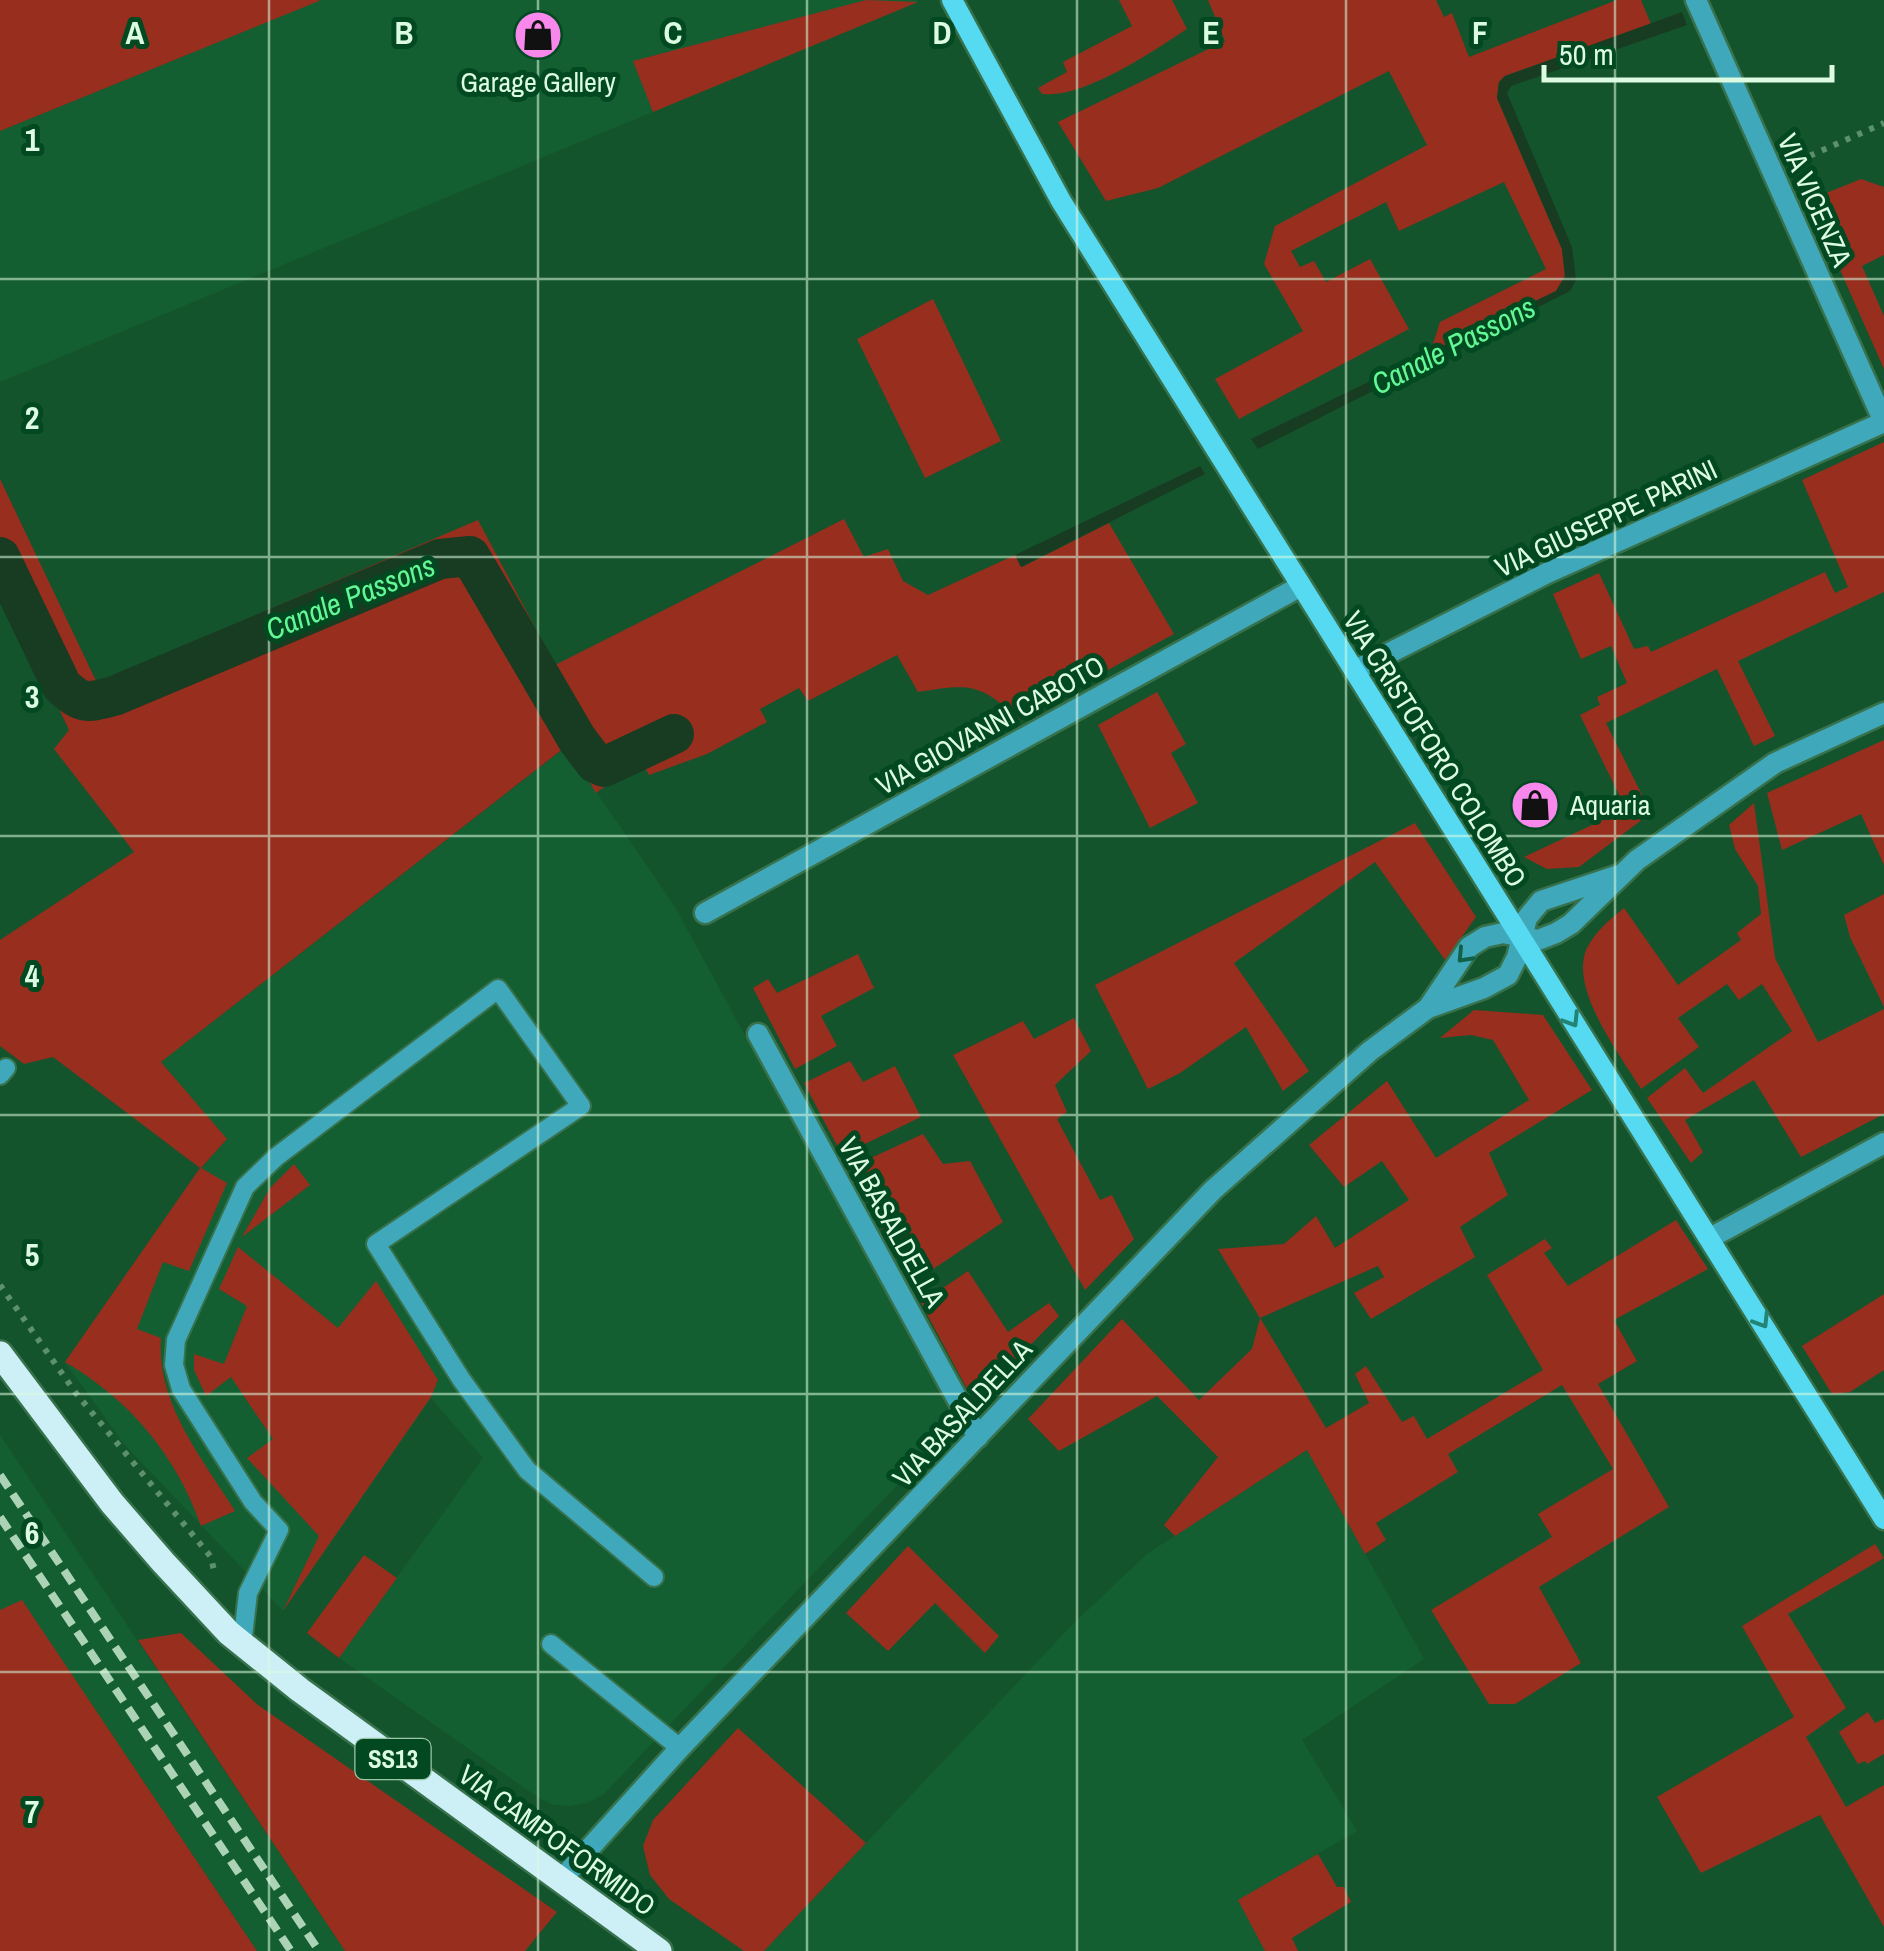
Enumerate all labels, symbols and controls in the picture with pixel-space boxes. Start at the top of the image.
shop icon: Garage Gallery [512,9,564,61]
text: A [126,11,145,54]
text: B [395,11,413,54]
text: C [664,11,682,54]
text: D [933,11,951,54]
text: E [1202,11,1220,54]
text: F [1472,11,1488,54]
scale bar [1544,20,1832,82]
text: 50 m [1559,34,1614,74]
place label: Garage Gallery [460,63,616,101]
text: 1 [25,118,40,161]
street label: VIA VICENZA [1769,128,1861,273]
water label: Canale Passons [1364,287,1542,403]
text: 2 [25,396,39,439]
street label: VIA GIUSEPPE PARINI [1489,450,1723,586]
water label: Canale Passons [259,545,441,649]
street label: VIA CRISTOFORO COLOMBO [1334,604,1536,894]
street label: VIA GIOVANNI CABOTO [869,646,1111,804]
text: 3 [25,675,39,718]
shop icon: Aquaria [1509,779,1561,831]
place label: Aquaria [1569,786,1651,824]
one-way arrow [1458,944,1476,962]
text: 4 [25,954,40,997]
one-way arrow [1559,1009,1578,1027]
street label: VIA BASALDELLA [830,1130,955,1314]
text: 5 [25,1233,39,1276]
one-way arrow [1749,1310,1768,1328]
street label: VIA BASALDELLA [884,1330,1041,1495]
text: 6 [25,1511,39,1554]
road number: SS13 [356,1739,430,1779]
street label: VIA CAMPOFORMIDO [451,1756,663,1924]
text: 7 [25,1790,39,1833]

